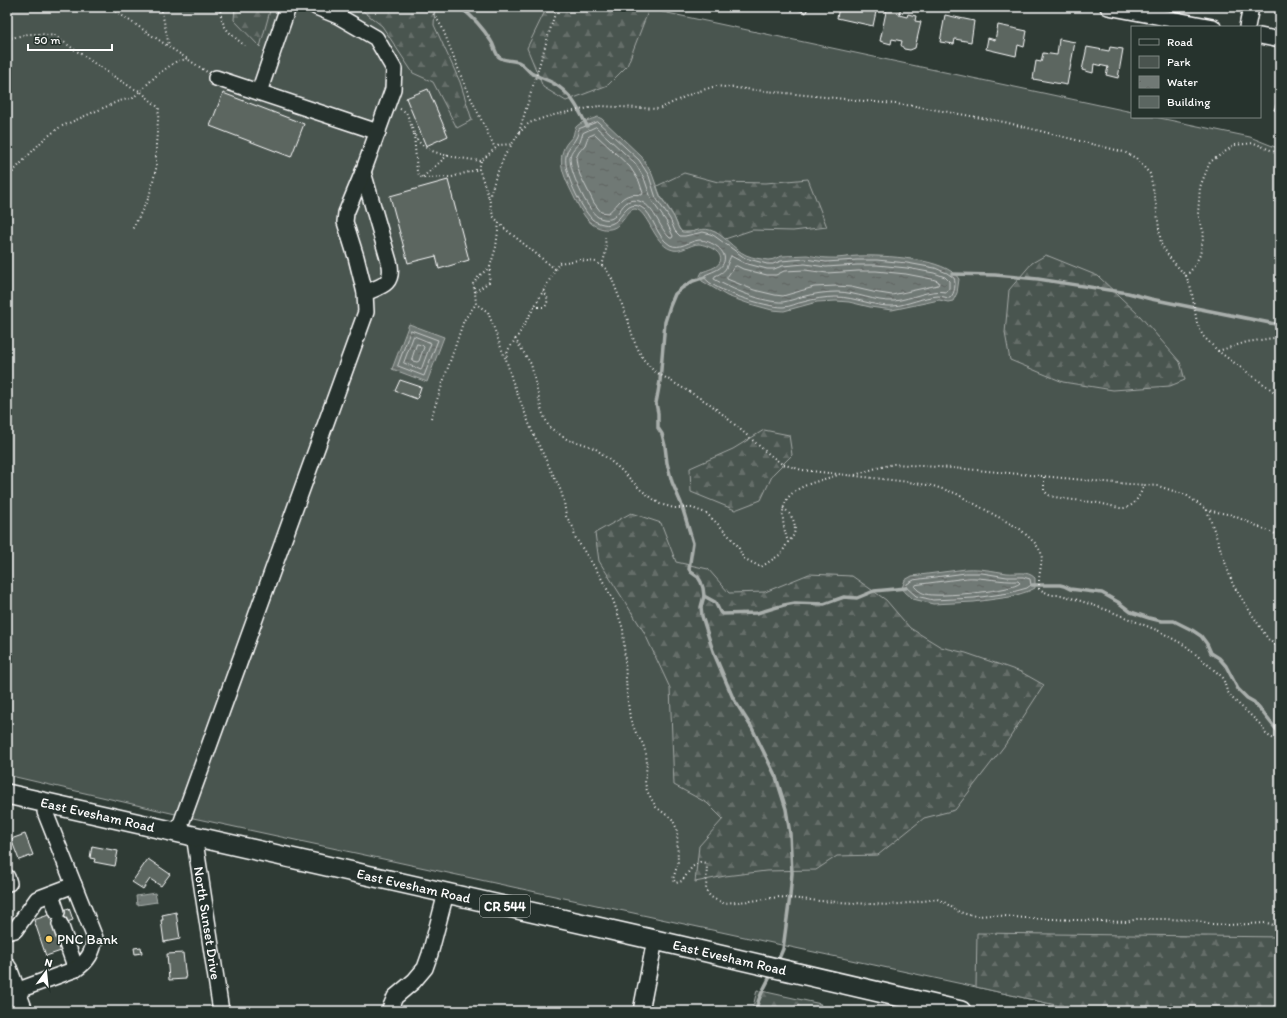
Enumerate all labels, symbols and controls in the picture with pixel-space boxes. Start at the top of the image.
scale bar [28,26,112,52]
legend [1131,26,1261,118]
text: 50 m [34,33,60,47]
text: Road [1167,35,1193,49]
text: Park [1167,55,1191,69]
text: Water [1167,75,1198,89]
text: Building [1167,95,1211,109]
street label: East Evesham Road [39,793,157,836]
street label: North Sunset Drive [190,865,225,981]
street label: East Evesham Road [355,865,473,907]
road number: CR 544 [480,895,530,917]
place label: PNC Bank [57,931,118,948]
marker: PNC Bank [44,934,54,944]
street label: East Evesham Road [671,936,789,979]
north arrow [26,952,66,992]
text: N [43,956,54,970]

